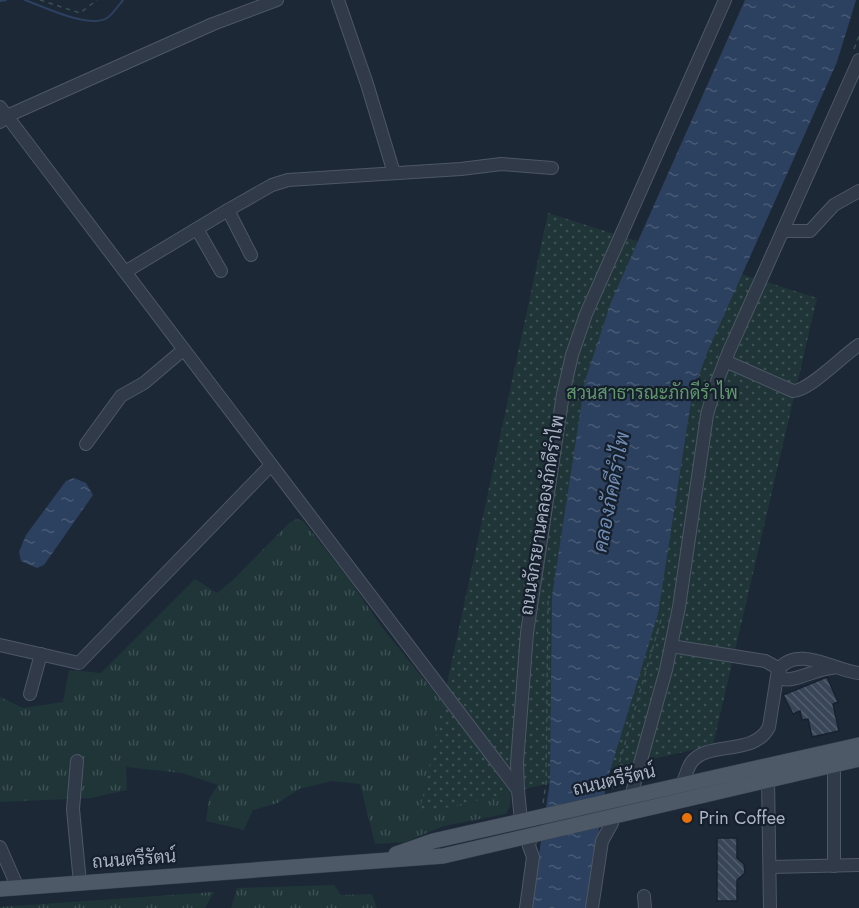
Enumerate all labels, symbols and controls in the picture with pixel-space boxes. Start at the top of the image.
park label: สวนสาธารณะภักดีรำไพ [566,380,738,406]
street label: ถนนจักรยานคลองภักดีรำไพ [513,413,571,617]
water label: คลองภัคดีรำไพ [586,429,638,555]
street label: ถนนตรีรัตน์ [570,758,658,802]
place label: Prin Coffee [699,805,785,831]
marker: Prin Coffee [680,811,694,825]
street label: ถนนตรีรัตน์ [91,843,177,875]

